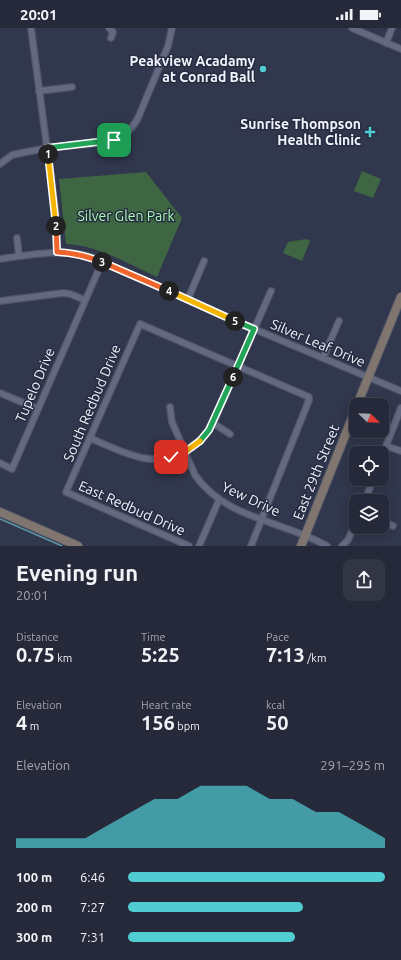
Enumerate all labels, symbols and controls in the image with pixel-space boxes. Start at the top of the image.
text: 20:01 [20,6,58,23]
place label: Peakview Acadamy at Conrad Ball [130,53,256,85]
marker: Peakview Acadamy at Conrad Ball [258,64,268,74]
place label: Sunrise Thompson Health Clinic [240,116,361,148]
pin [97,123,131,157]
marker: Sunrise Thompson Health Clinic [364,126,376,138]
icon: arrive [103,129,125,151]
pin: 1 [38,144,58,164]
text: 1 [45,148,51,160]
park label: Silver Glen Park [77,208,175,224]
pin: 2 [46,216,66,236]
text: 2 [53,220,59,232]
pin: 3 [92,252,112,272]
text: 3 [99,256,105,268]
pin: 4 [159,281,179,301]
text: 4 [166,285,172,297]
pin: 5 [225,311,245,331]
text: 5 [232,315,238,327]
street label: Silver Leaf Drive [268,316,368,370]
street label: South Redbud Drive [60,342,124,464]
street label: Tupelo Drive [12,345,58,425]
pin: 6 [223,367,243,387]
text: 6 [230,371,236,383]
north arrow [349,398,389,438]
map controls [349,398,389,534]
street label: East 29th Street [290,422,343,522]
pin [154,440,188,474]
icon: check [160,446,182,468]
button: locate [349,446,389,486]
street label: East Redbud Drive [76,477,188,539]
street label: Yew Drive [219,479,283,519]
button: layers [349,494,389,534]
button: share [343,559,385,601]
text: Evening run [16,560,138,585]
text: 20:01 [16,588,49,602]
text: Distance [16,631,59,643]
text: Time [141,631,166,643]
text: Pace [266,631,289,643]
text: 0.75 [16,643,55,666]
text: 5:25 [141,643,180,666]
text: 7:13 [266,643,305,666]
text: km [55,652,72,664]
text: /km [305,652,326,664]
text: Elevation [16,699,62,711]
text: Heart rate [141,699,192,711]
text: kcal [266,699,285,711]
text: 4 [16,711,27,734]
text: 156 [141,711,175,734]
text: 50 [266,711,289,734]
text: m [27,720,39,732]
text: bpm [175,720,200,732]
text: Elevation [16,758,70,772]
text: 291–295 m [320,758,385,772]
text: 100 m [16,870,52,884]
text: 6:46 [80,870,105,884]
text: 200 m [16,900,52,914]
text: 7:27 [80,900,105,914]
text: 300 m [16,930,52,944]
text: 7:31 [80,930,105,944]

